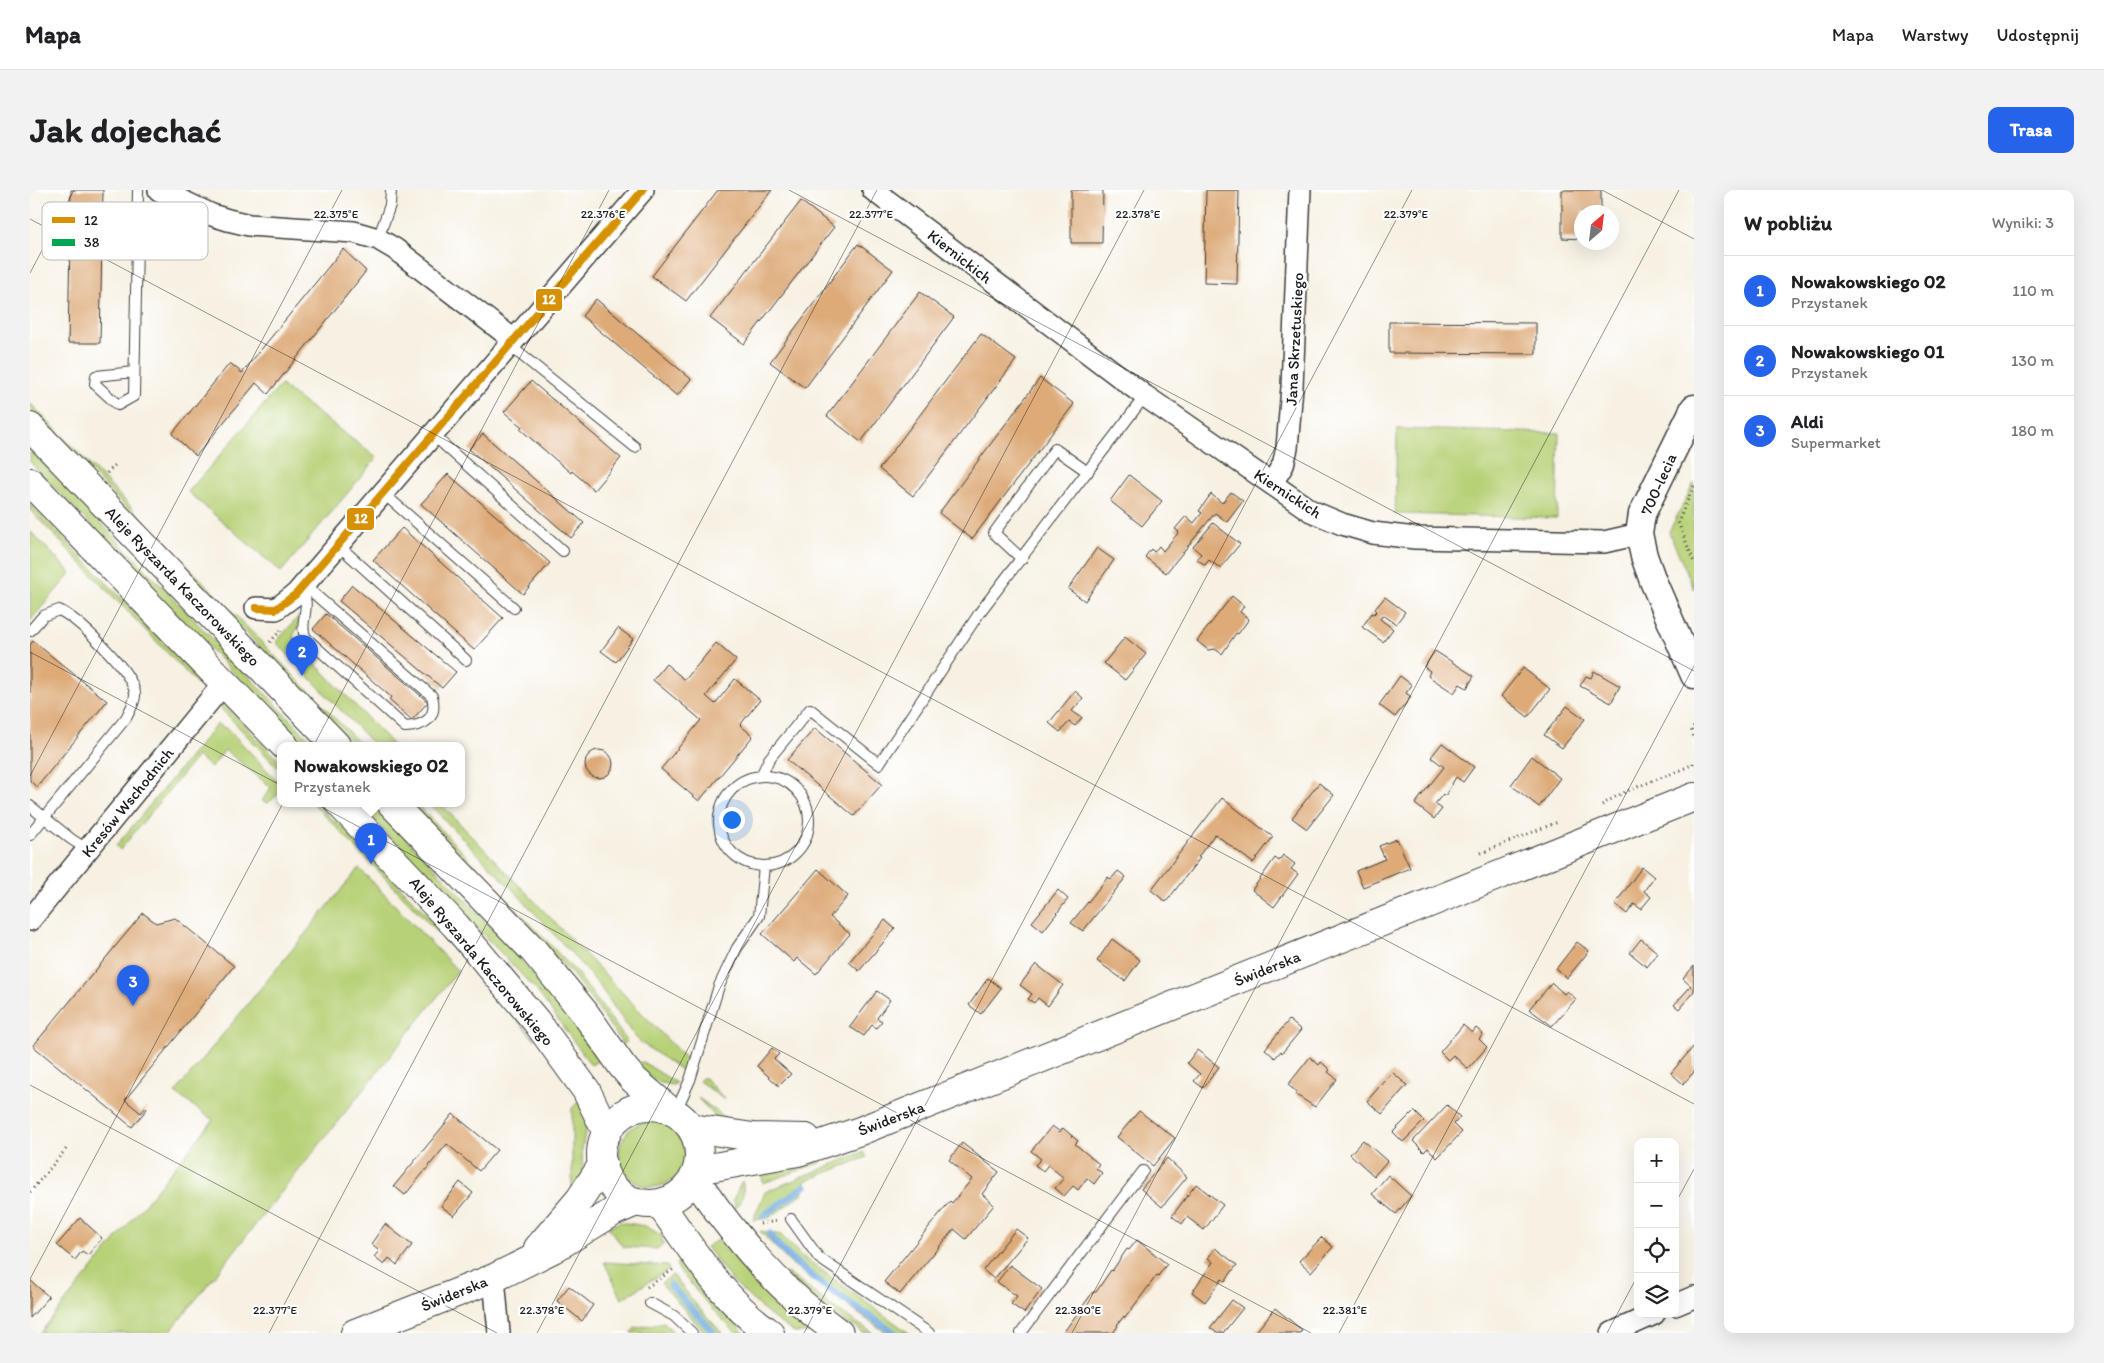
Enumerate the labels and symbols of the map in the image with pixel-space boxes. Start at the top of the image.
legend [42,202,208,260]
north arrow [1574,205,1619,250]
text: 22.375°E [314,207,359,221]
text: 22.376°E [581,207,626,221]
text: 22.377°E [849,207,893,221]
text: 22.378°E [1116,207,1161,221]
text: 22.379°E [1384,207,1429,221]
text: 12 [84,212,98,229]
street label: Kiernickich [924,225,996,288]
text: 38 [84,234,100,251]
street label: Jana Skrzetuskiego [1282,272,1307,406]
line badge: 12 [535,288,563,312]
text: 12 [542,291,557,308]
street label: 700-lecia [1636,450,1681,518]
street label: Kiernickich [1250,465,1325,522]
street label: Aleje Ryszarda Kaczorowskiego [101,503,264,670]
line badge: 12 [346,507,375,531]
text: 12 [354,510,369,527]
pin: 2 [286,635,318,676]
street label: Kresów Wschodnich [77,743,178,861]
your location [719,807,745,833]
pin: 1 [355,823,387,864]
street label: Aleje Ryszarda Kaczorowskiego [405,873,558,1050]
street label: Świderska [1231,946,1304,990]
pin: 3 [117,965,149,1006]
street label: Świderska [855,1097,928,1140]
street label: Świderska [418,1271,491,1315]
text: 22.377°E [253,1303,297,1317]
text: 22.378°E [520,1303,565,1317]
text: 22.379°E [788,1303,833,1317]
text: 22.380°E [1055,1303,1101,1317]
text: 22.381°E [1323,1303,1368,1317]

